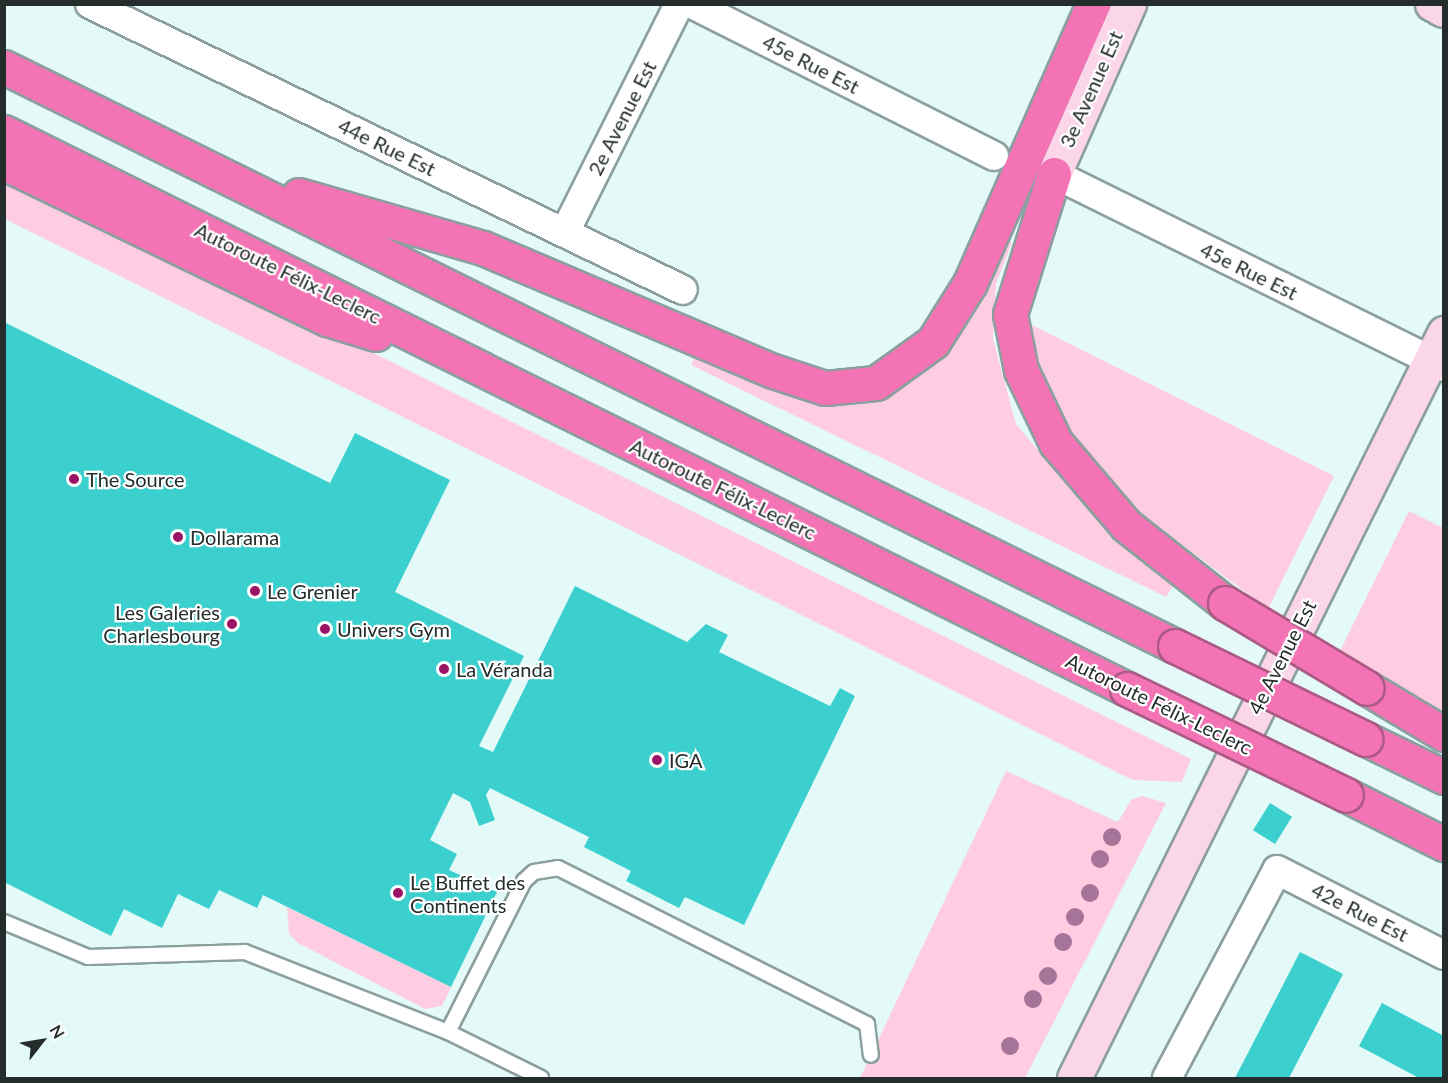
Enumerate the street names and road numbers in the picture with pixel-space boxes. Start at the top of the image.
street label: 3e Avenue Est [1054,27,1128,151]
street label: 45e Rue Est [759,29,863,99]
street label: 2e Avenue Est [583,56,661,180]
street label: 44e Rue Est [335,113,439,181]
street label: Autoroute Félix-Leclerc [191,218,385,328]
street label: 45e Rue Est [1197,237,1301,305]
street label: Autoroute Félix-Leclerc [626,434,820,544]
street label: 4e Avenue Est [1243,595,1321,719]
street label: Autoroute Félix-Leclerc [1062,649,1256,759]
street label: 42e Rue Est [1308,877,1412,947]

